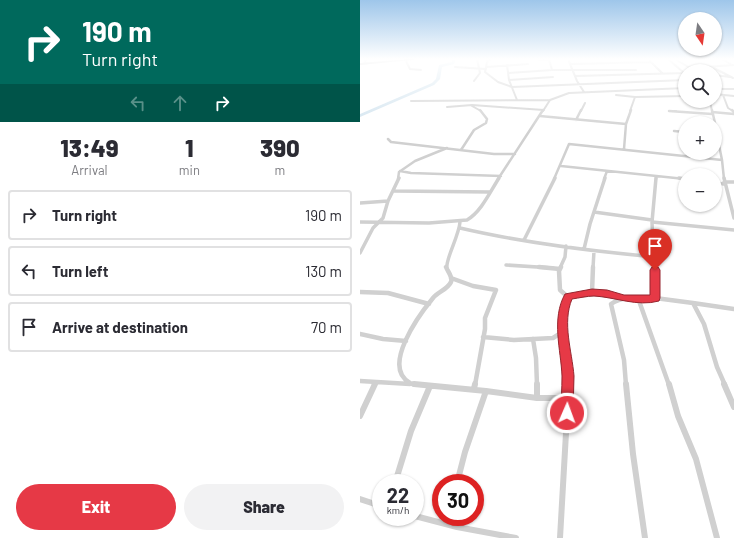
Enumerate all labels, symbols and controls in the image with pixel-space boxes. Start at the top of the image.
north arrow [678,12,722,56]
map controls [678,12,722,212]
text: 190 m [82,14,152,48]
icon: right [16,16,68,68]
text: Turn right [82,48,158,70]
button: search [678,64,722,108]
icon: left [127,92,149,114]
icon: ahead [169,92,191,114]
icon: right [211,92,233,114]
button: + [678,116,722,160]
text: 13:49 [60,133,119,162]
text: 1 [185,133,194,162]
text: 390 [260,133,300,162]
text: Arrival [71,162,108,178]
text: min [179,162,200,178]
text: m [275,162,285,178]
button: − [678,168,722,212]
icon: right [18,204,40,226]
text: Turn right [52,206,117,224]
text: 190 m [305,206,342,224]
pin [638,229,672,270]
icon: arrive [644,235,666,257]
icon: left [18,260,40,282]
text: Turn left [52,262,108,280]
text: 130 m [305,262,342,280]
icon: arrive [18,316,40,338]
text: Arrive at destination [52,318,188,336]
text: 70 m [311,318,342,336]
position arrow [546,392,588,434]
speed limit sign: 30 [432,474,484,526]
text: 22 [387,483,409,507]
button: Exit [16,484,176,530]
button: Share [184,484,344,530]
text: km/h [387,504,409,516]

